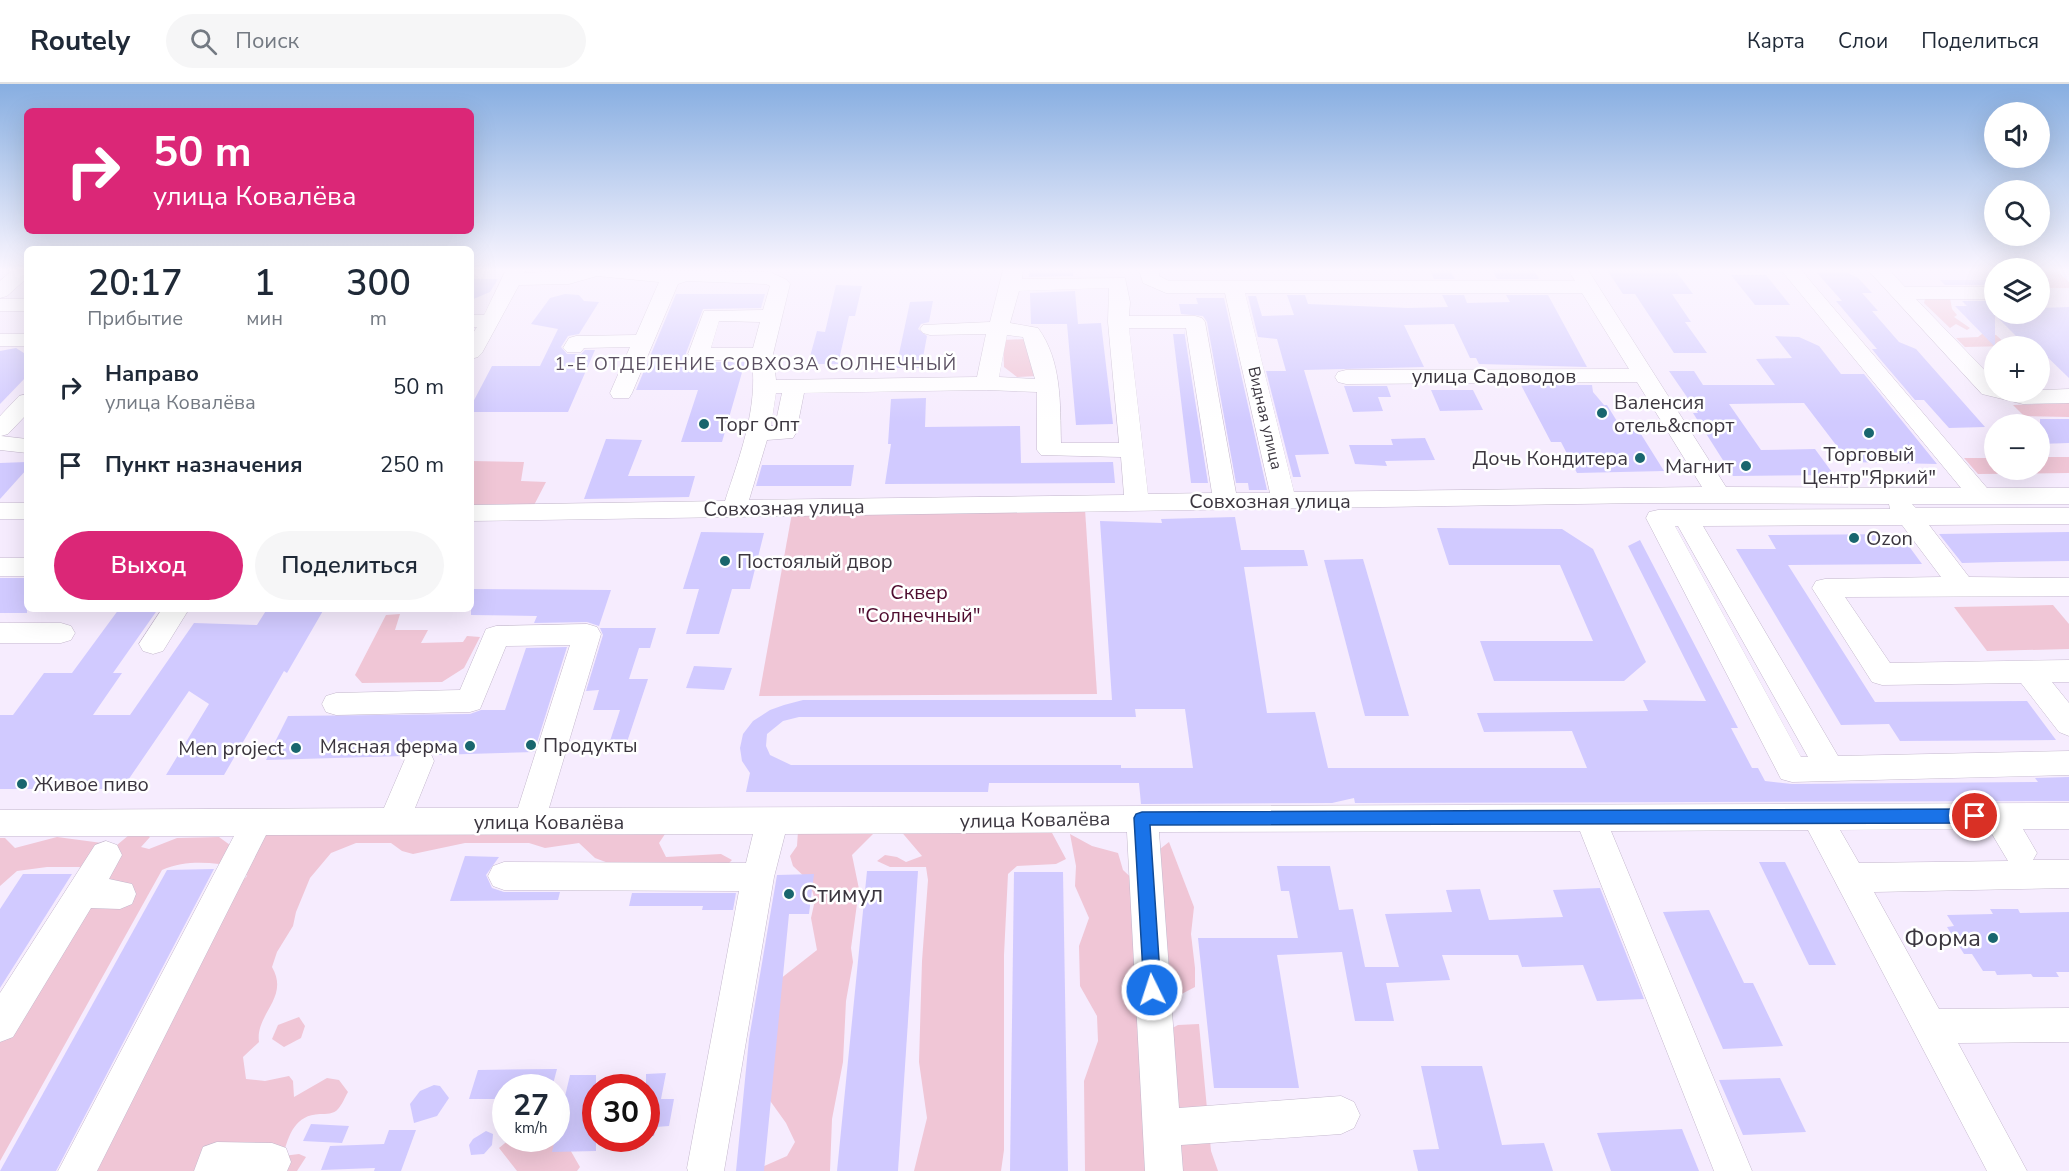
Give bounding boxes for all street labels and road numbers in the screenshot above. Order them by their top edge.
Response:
street label: улица Садоводов [1412,363,1576,390]
street label: Видная улица [1242,364,1288,472]
street label: Совхозная улица [1189,488,1351,515]
street label: Совхозная улица [703,493,865,523]
street label: улица Ковалёва [959,805,1111,835]
street label: улица Ковалёва [474,809,624,836]

